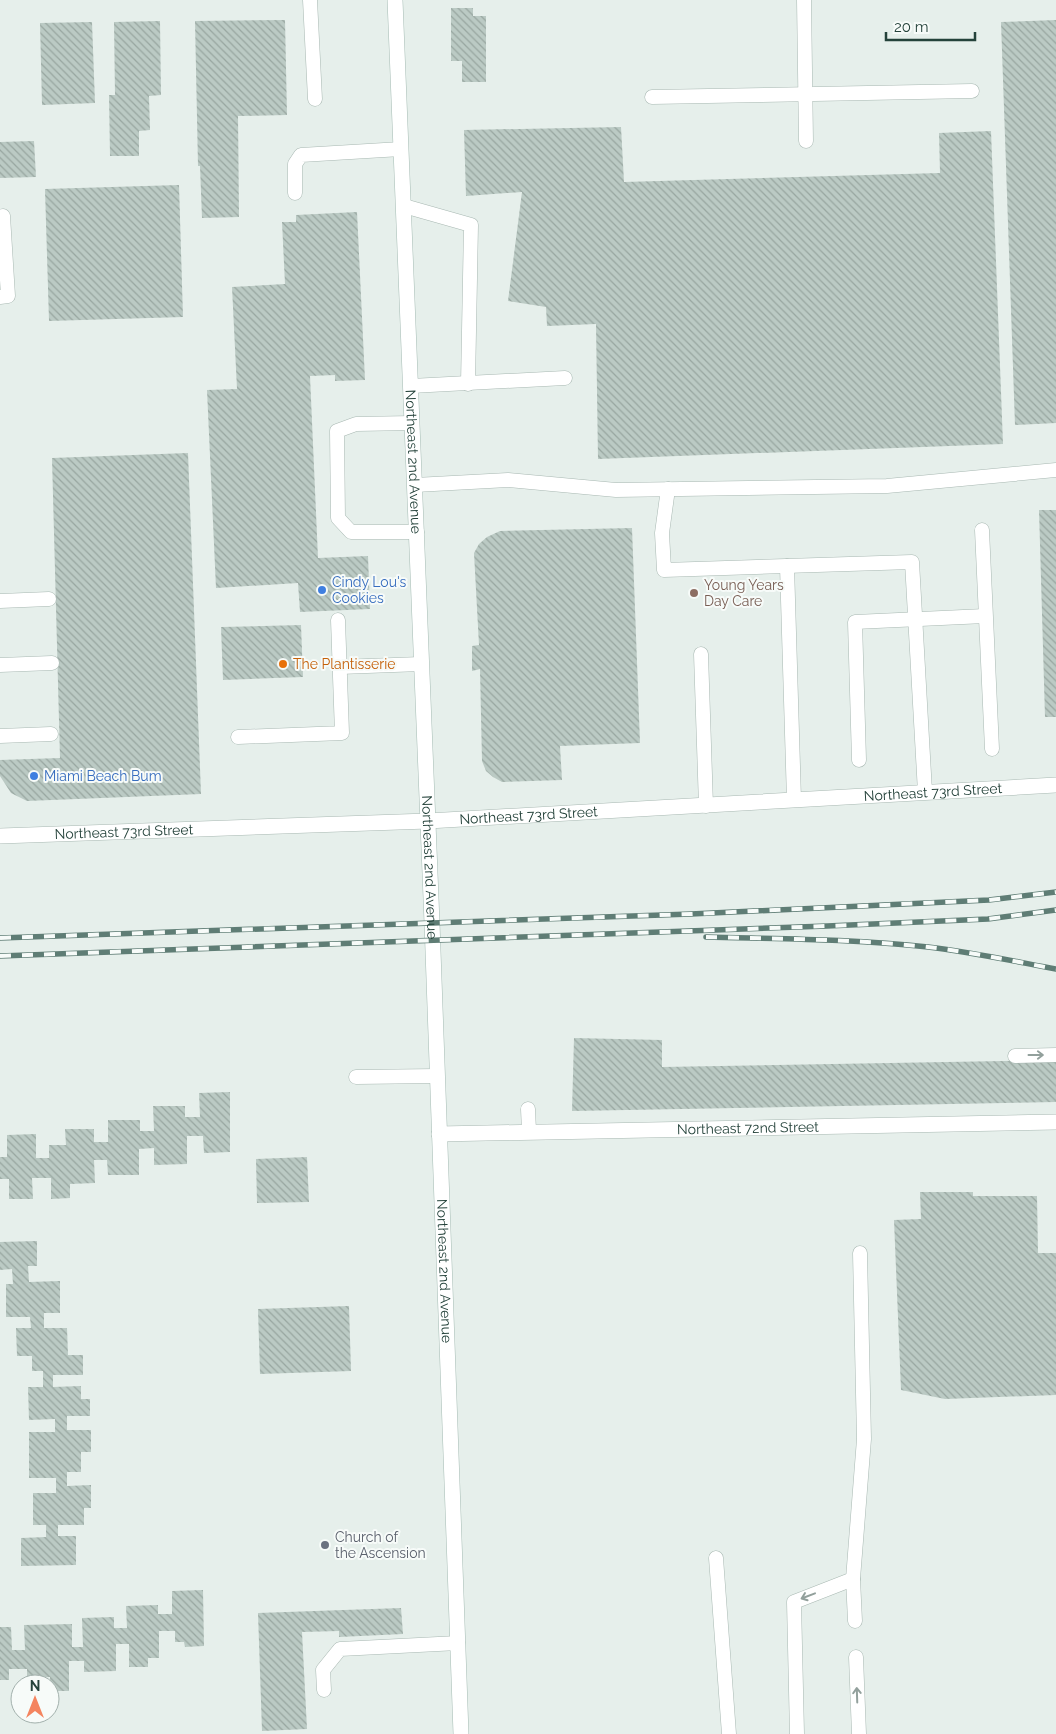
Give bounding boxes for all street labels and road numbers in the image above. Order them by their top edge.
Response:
street label: Northeast 2nd Avenue [403,389,424,534]
street label: Northeast 73rd Street [863,780,1003,804]
street label: Northeast 2nd Avenue [419,795,441,940]
street label: Northeast 73rd Street [459,803,599,827]
street label: Northeast 73rd Street [54,821,194,842]
street label: Northeast 72nd Street [677,1119,819,1137]
street label: Northeast 2nd Avenue [434,1199,455,1343]

